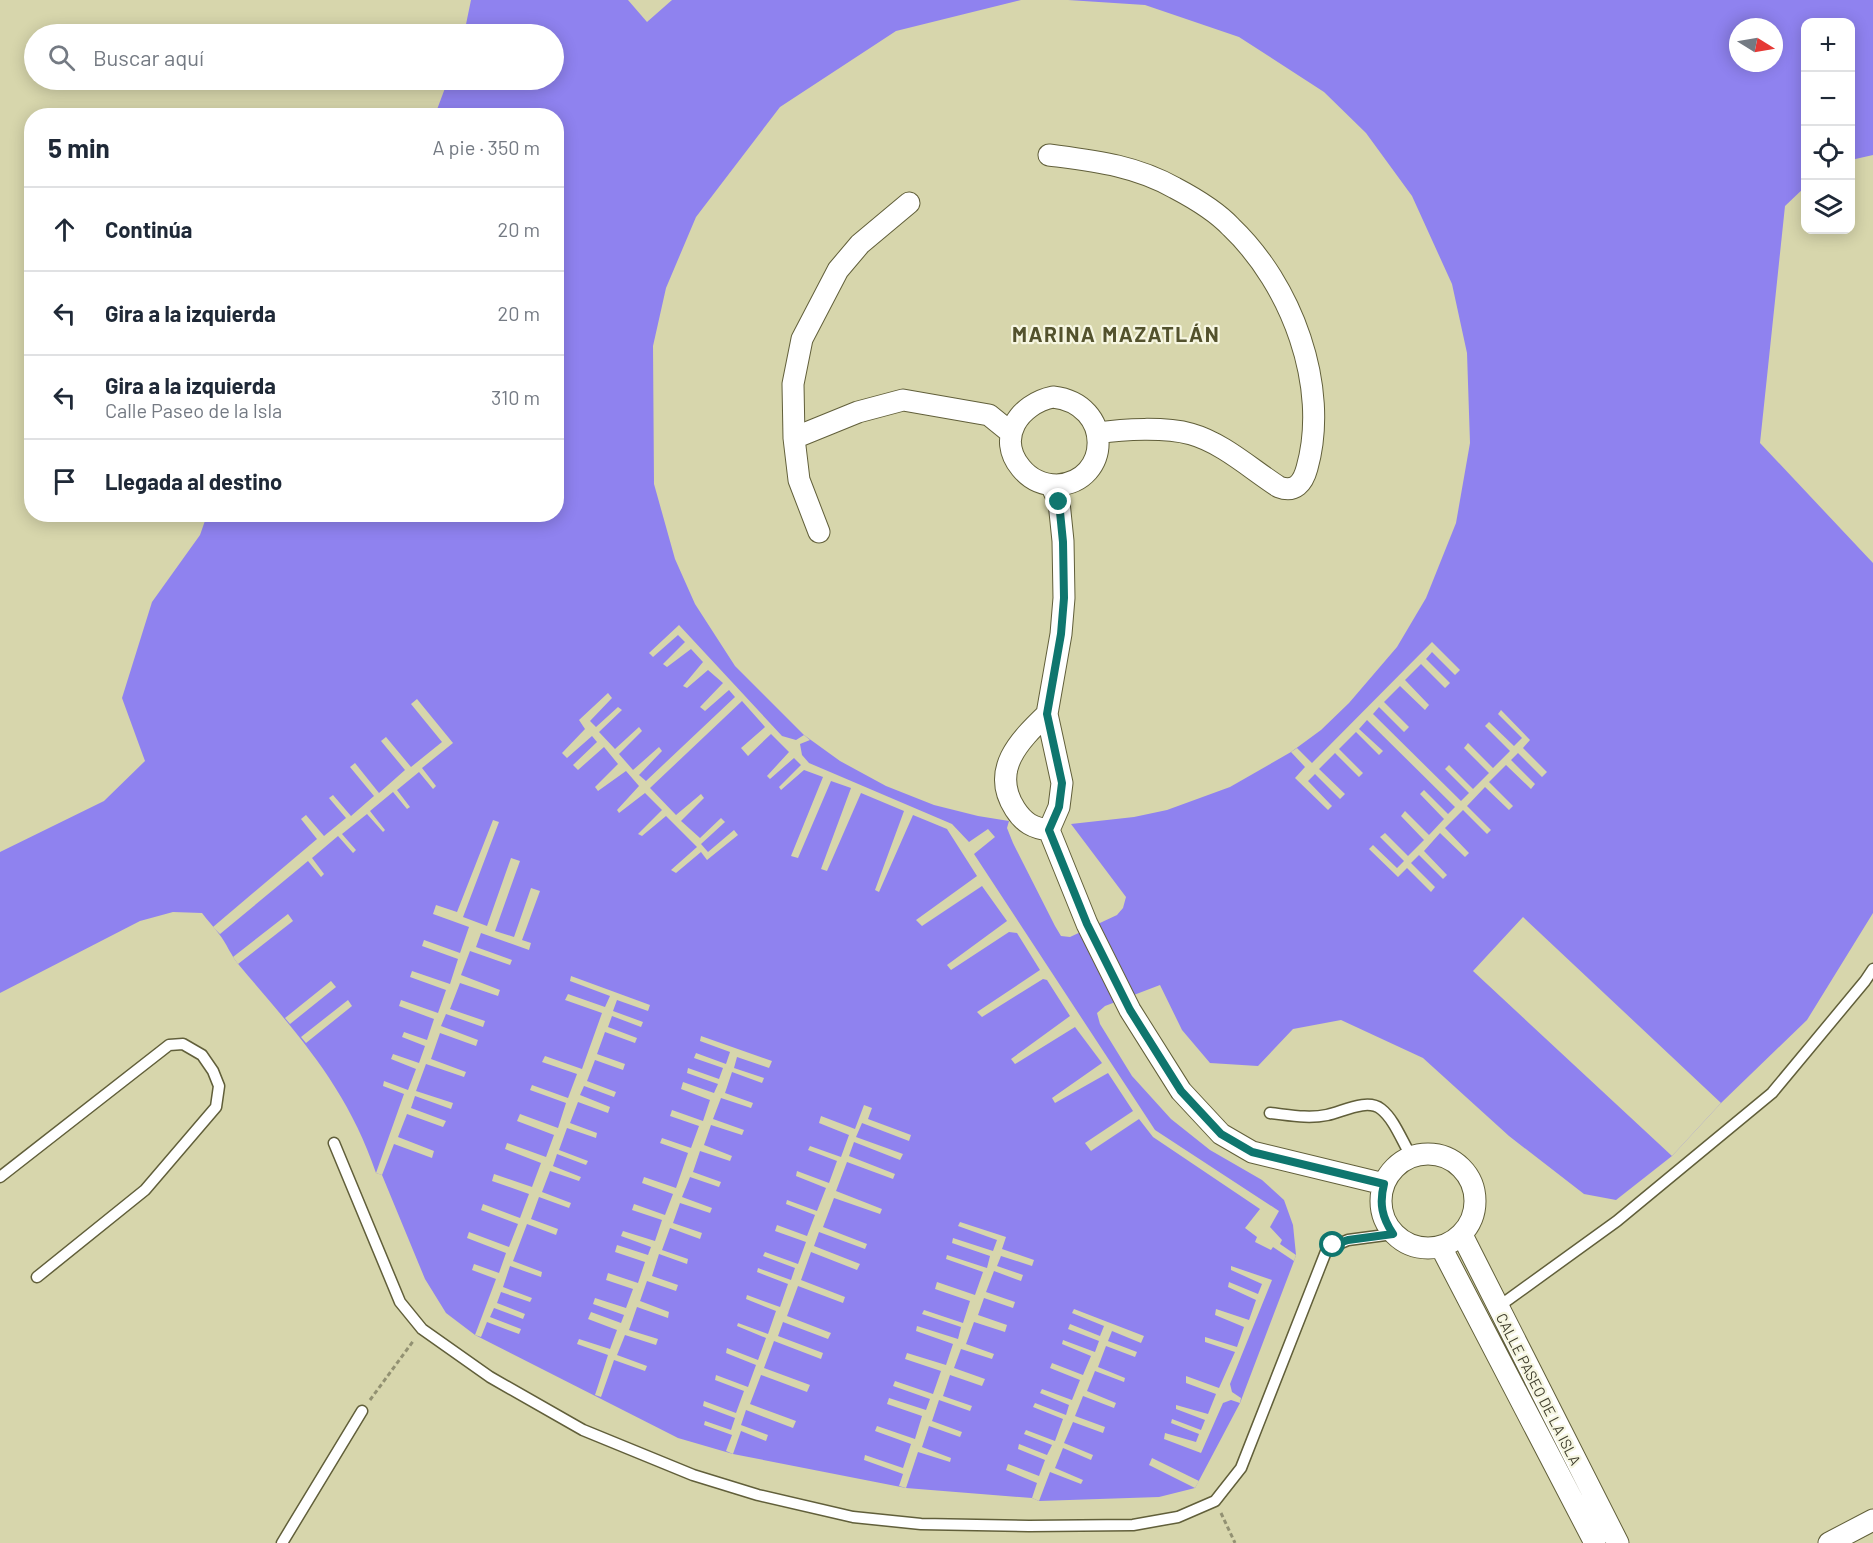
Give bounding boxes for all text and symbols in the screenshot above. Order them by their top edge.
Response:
north arrow [1729,18,1783,72]
map controls [1801,18,1855,234]
button: + [1801,18,1855,72]
search box [24,24,564,90]
icon: search [45,41,78,74]
text: Buscar aquí [93,44,204,70]
button: − [1801,72,1855,126]
button: locate [1801,126,1855,180]
text: 5 min [48,132,110,163]
text: A pie · 350 m [432,135,540,159]
button: layers [1801,180,1855,234]
icon: ahead [48,213,81,246]
text: Continúa [105,216,192,242]
text: 20 m [497,217,540,241]
icon: left [48,297,81,330]
text: Gira a la izquierda [105,300,276,326]
text: 20 m [497,301,540,325]
district label: MARINA MAZATLÁN [1012,321,1220,346]
text: Gira a la izquierda [105,372,276,398]
icon: left [48,381,81,414]
text: 310 m [491,385,540,409]
text: Calle Paseo de la Isla [105,398,282,422]
icon: arrive [48,465,81,498]
text: Llegada al destino [105,468,282,494]
route end [1045,488,1071,514]
route start [1319,1231,1345,1257]
street label: CALLE PASEO DE LA ISLA [1493,1310,1585,1468]

